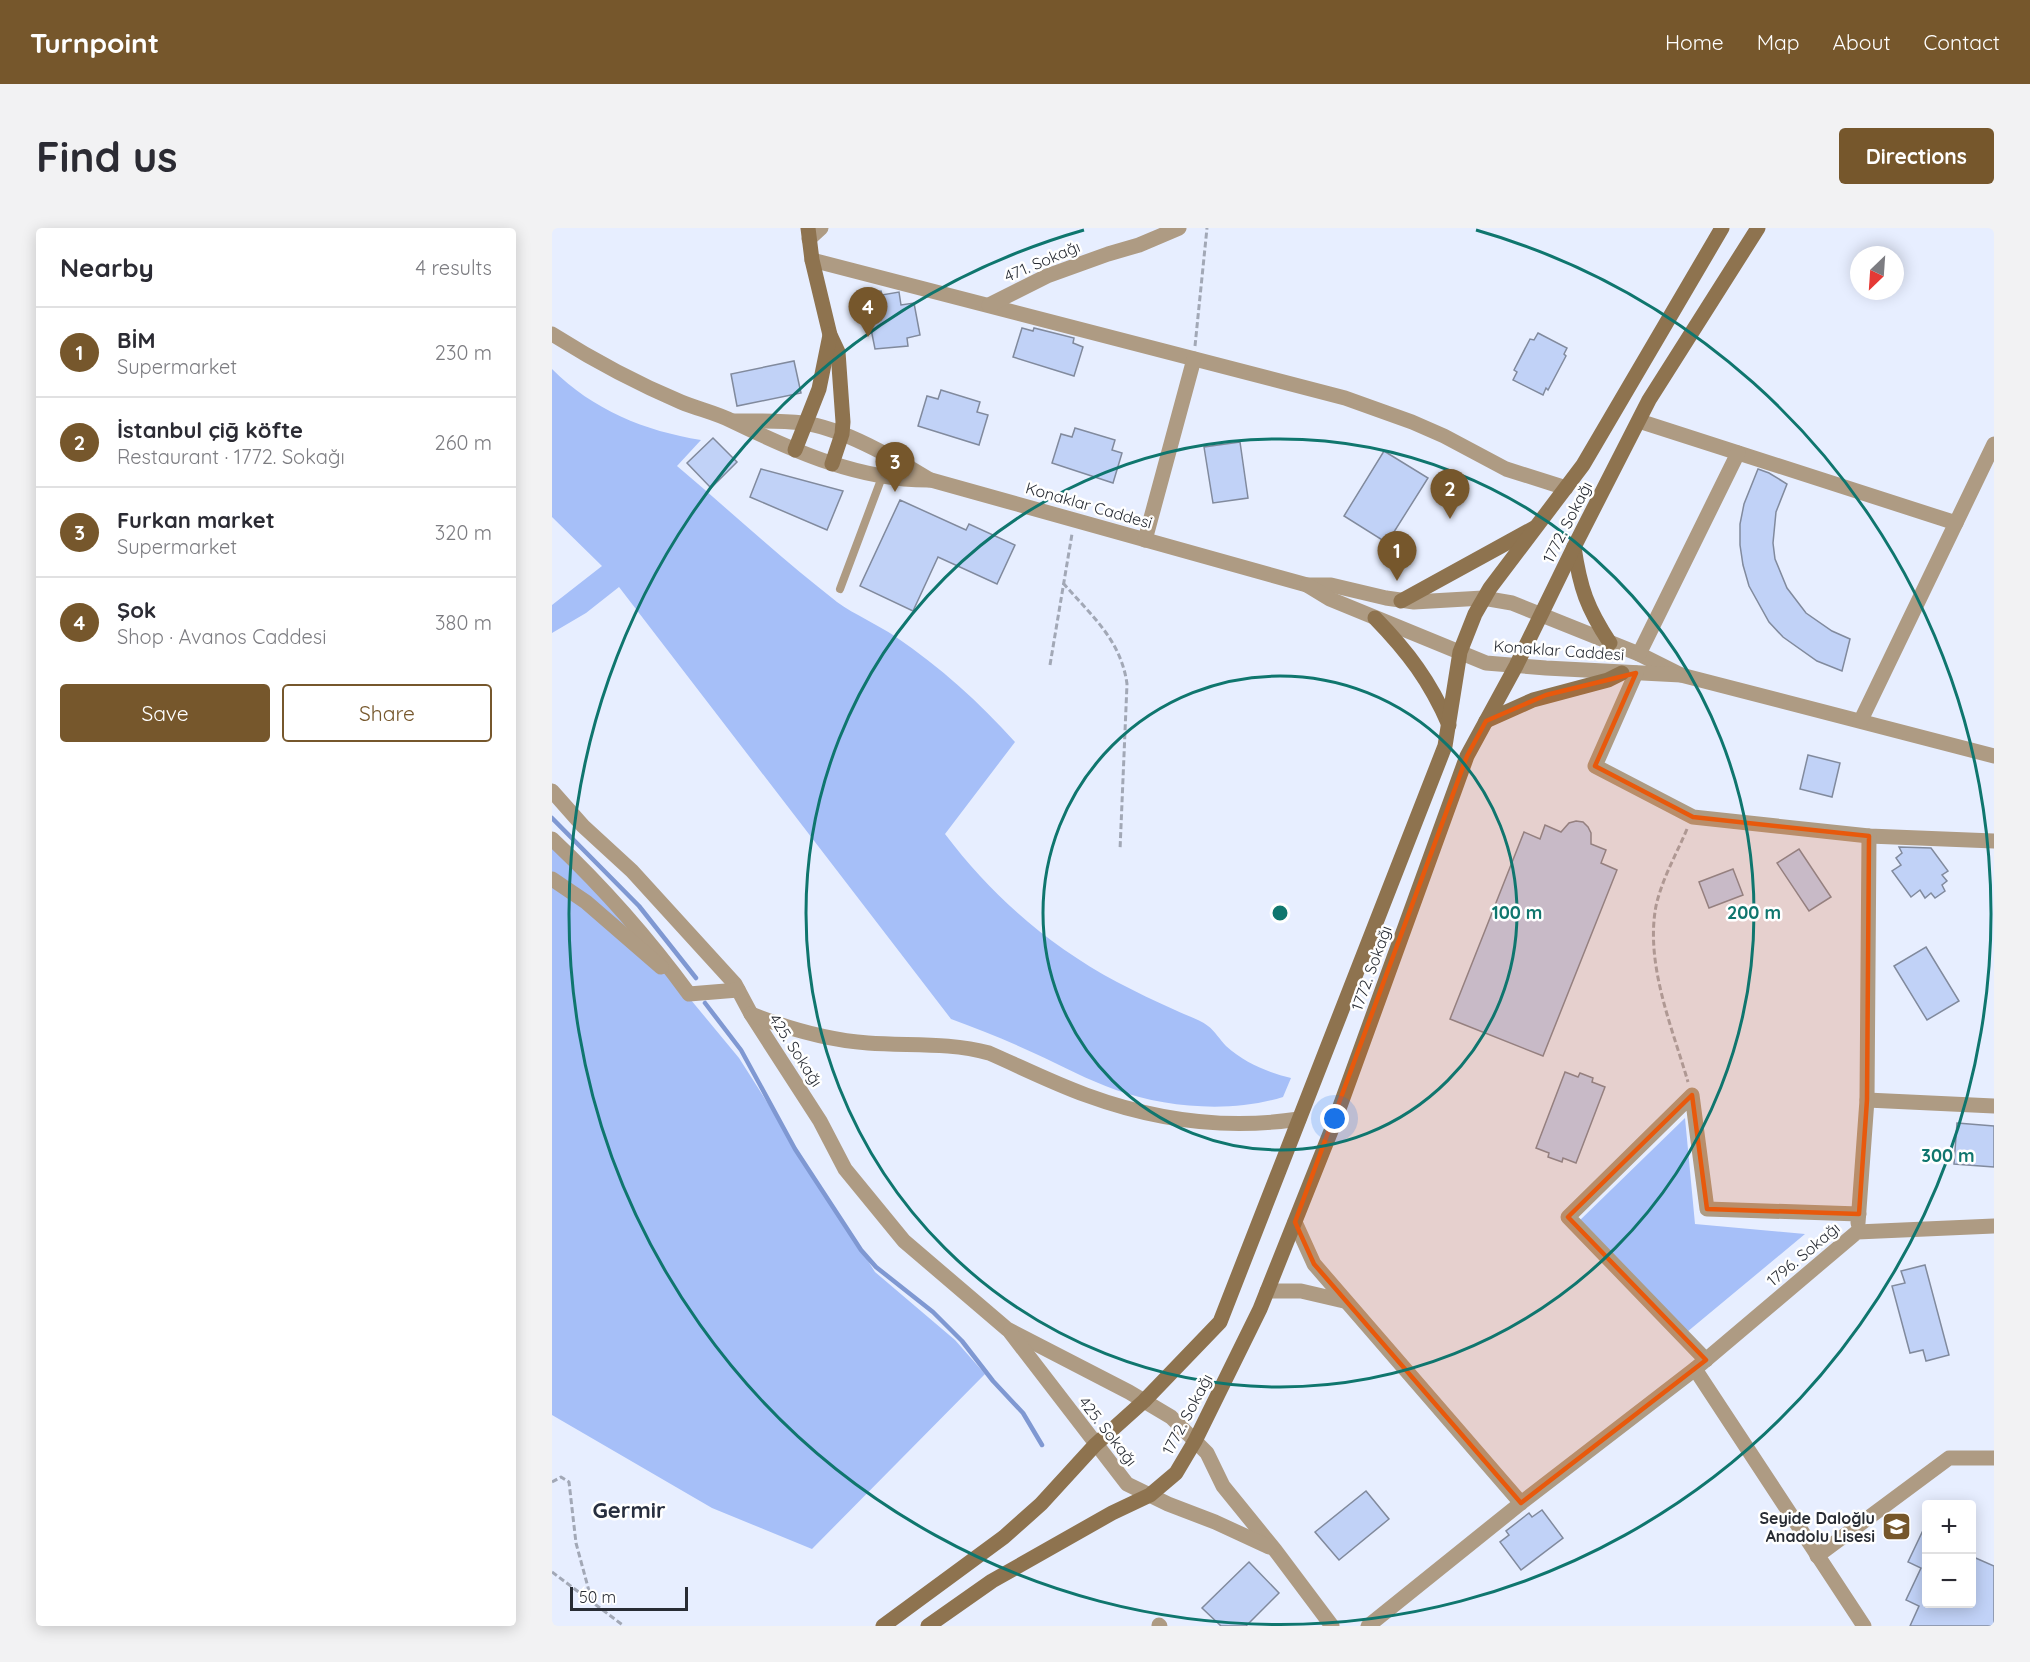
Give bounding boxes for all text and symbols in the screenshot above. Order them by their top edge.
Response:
text: Turnpoint [30,25,159,60]
text: Home [1665,29,1724,55]
text: Map [1757,29,1800,55]
text: About [1833,29,1891,55]
text: Contact [1924,29,2000,55]
button: Directions [1839,128,1994,184]
text: Find us [36,130,178,183]
street label: 471. Sokağı [1001,236,1083,286]
north arrow [1850,246,1904,300]
text: Nearby [60,251,154,284]
text: 4 results [416,255,492,280]
pin: 4 [848,288,888,337]
text: BİM [117,326,155,354]
text: 1 [76,340,83,365]
text: 230 m [435,340,492,365]
text: Supermarket [117,354,237,379]
text: İstanbul çiğ köfte [117,416,303,444]
text: 2 [74,430,85,455]
text: 260 m [435,430,492,455]
pin: 3 [876,442,914,492]
text: Restaurant · 1772. Sokağı [117,444,345,469]
pin: 2 [1430,470,1470,519]
street label: Konaklar Caddesi [1023,477,1155,533]
street label: 1772. Sokağı [1538,478,1596,566]
text: Furkan market [117,506,275,534]
text: 3 [74,520,85,545]
text: 320 m [435,520,492,545]
pin: 1 [1378,532,1416,581]
text: Supermarket [117,534,237,559]
text: Şok [117,596,156,624]
text: 4 [74,610,85,635]
text: 380 m [435,610,492,635]
text: Shop · Avanos Caddesi [117,624,327,649]
street label: Konaklar Caddesi [1493,635,1625,665]
button: Save [60,684,270,742]
button: Share [282,684,492,742]
text: 100 m [1492,901,1542,924]
text: 200 m [1727,901,1781,924]
centre of rings [1270,903,1290,923]
street label: 1772. Sokağı [1346,923,1396,1013]
street label: 425. Sokağı [765,1010,827,1090]
your location [1320,1104,1349,1133]
text: 300 m [1921,1144,1975,1167]
street label: 1796. Sokağı [1762,1218,1844,1290]
street label: 1772. Sokağı [1157,1370,1217,1458]
street label: 425. Sokağı [1075,1392,1141,1470]
district label: Germir [593,1496,666,1524]
map controls [1922,1500,1976,1608]
button: + [1922,1500,1976,1554]
place label: Seyide Daloğlu Anadolu Lisesi [1759,1508,1875,1546]
school or university icon: Seyide Daloğlu Anadolu Lisesi [1880,1511,1912,1543]
button: − [1922,1554,1976,1608]
scale bar [570,1584,688,1612]
text: 50 m [579,1587,616,1607]

